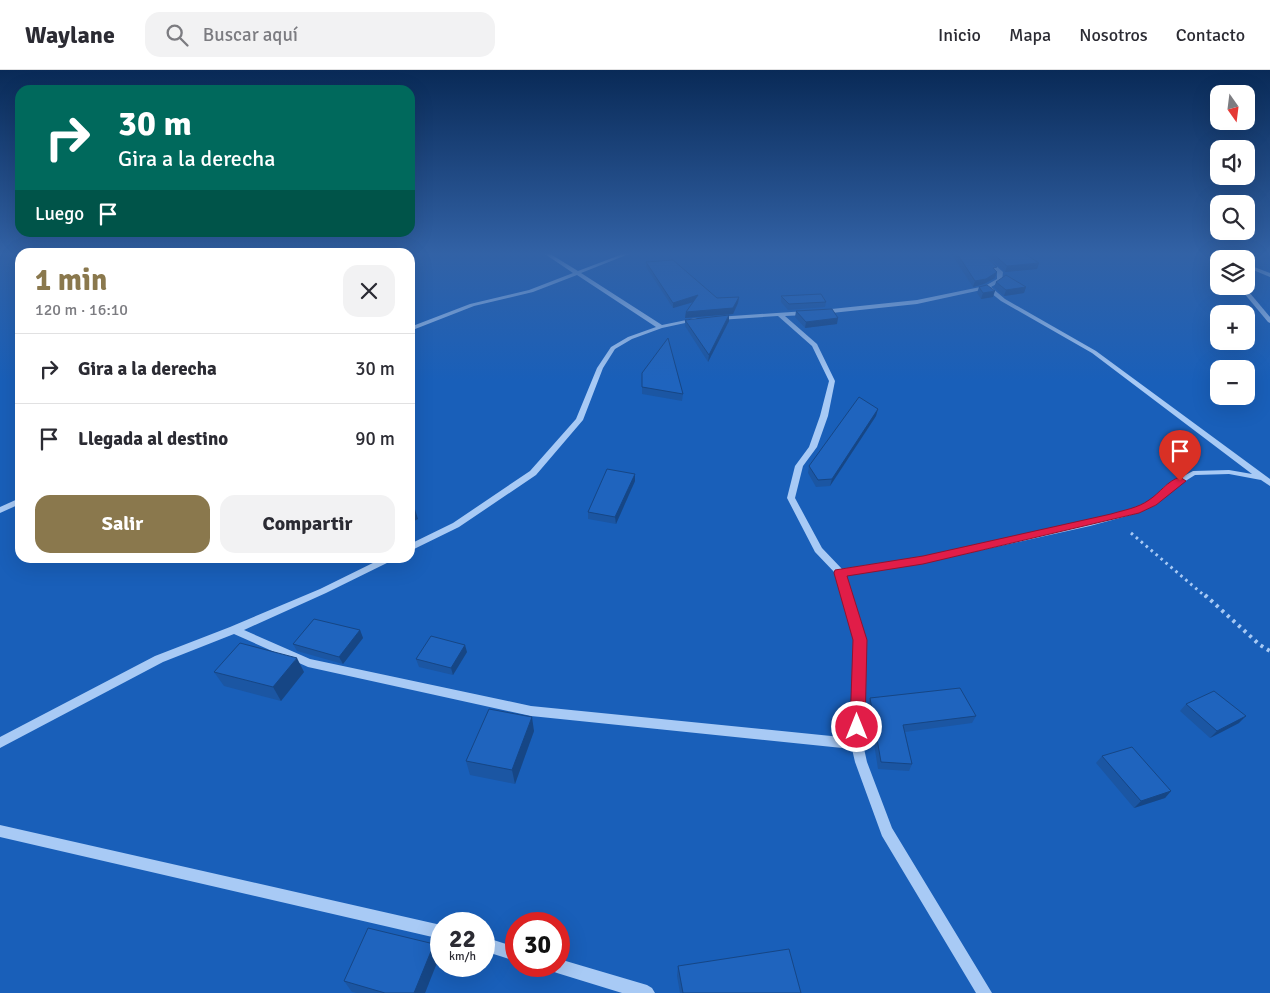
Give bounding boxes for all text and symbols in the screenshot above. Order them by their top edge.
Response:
search box [145,12,495,57]
text: Waylane [25,20,115,50]
icon: search [163,21,191,49]
text: Buscar aquí [203,23,298,47]
text: Inicio [938,24,981,46]
text: Mapa [1009,24,1051,46]
text: Nosotros [1079,24,1148,46]
text: Contacto [1176,24,1245,46]
north arrow [1210,85,1255,130]
map controls [1210,85,1255,405]
text: 30 m [118,102,192,145]
icon: right [35,105,100,170]
button: sound [1210,140,1255,185]
text: Gira a la derecha [118,145,275,172]
button: search [1210,195,1255,240]
icon: arrive [94,200,122,228]
text: Luego [35,202,84,226]
button: layers [1210,250,1255,295]
text: 1 min [35,262,107,299]
button: close [343,265,395,317]
text: 120 m · 16:10 [35,300,128,320]
button: + [1210,305,1255,350]
icon: right [35,355,63,383]
text: Gira a la derecha [78,357,217,381]
text: 30 m [355,357,395,381]
button: − [1210,360,1255,405]
icon: arrive [35,425,63,453]
text: Llegada al destino [78,427,228,451]
text: 90 m [355,427,395,451]
pin [1159,430,1201,481]
icon: arrive [1166,437,1194,465]
button: Salir [35,495,210,553]
button: Compartir [220,495,395,553]
position arrow [830,700,882,752]
speed limit sign: 30 [505,912,570,977]
text: 22 [449,923,476,954]
text: km/h [449,949,476,964]

